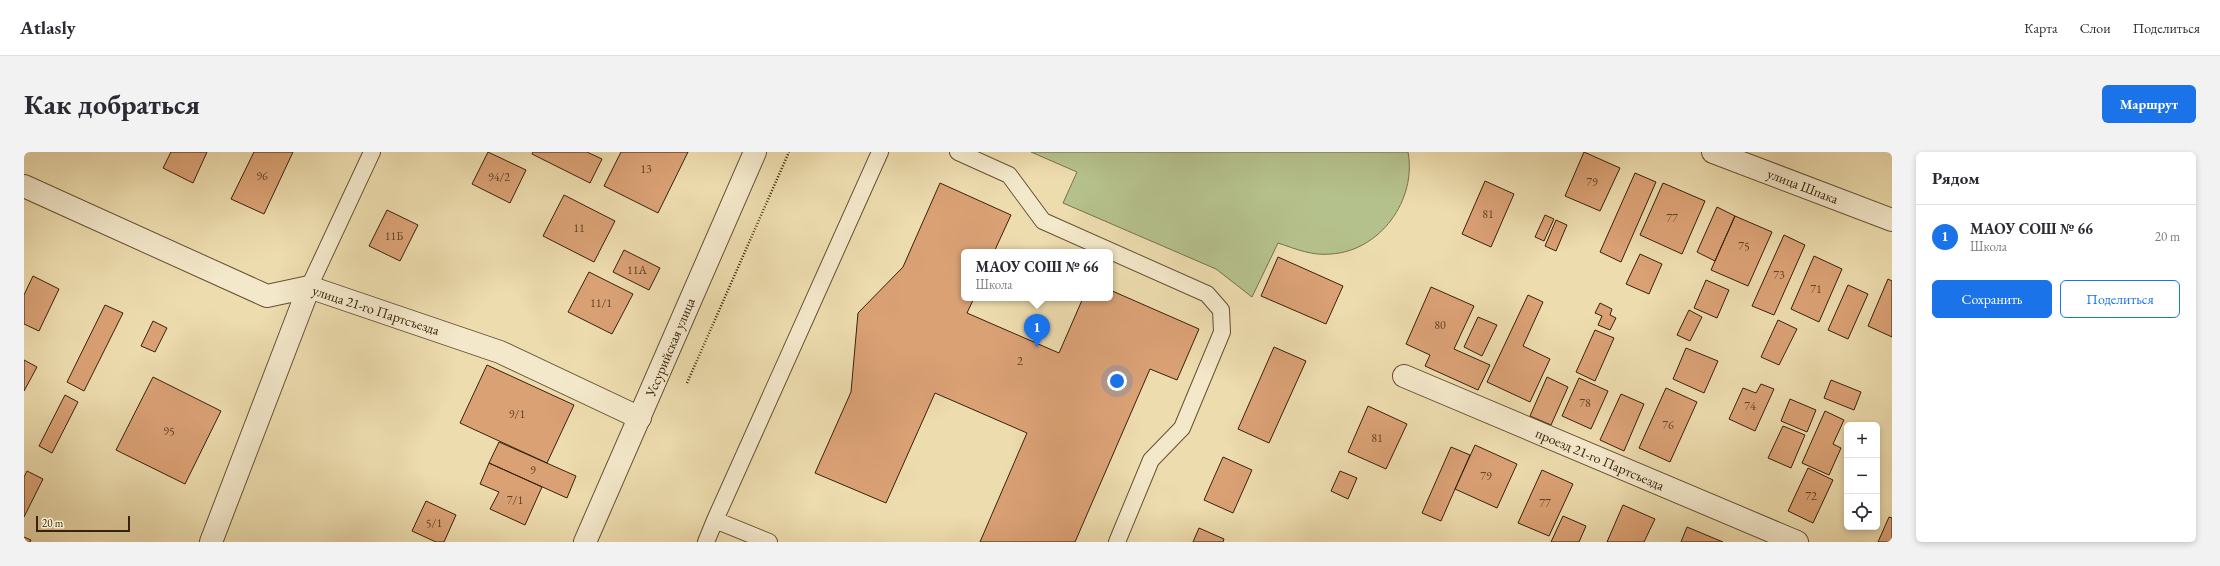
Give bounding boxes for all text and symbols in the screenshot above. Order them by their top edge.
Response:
text: Atlasly [20,15,76,40]
text: Карта [2024,19,2058,37]
text: Слои [2080,19,2111,37]
text: Поделиться [2133,19,2200,37]
button: Маршрут [2102,85,2196,123]
text: Как добраться [24,86,200,122]
house number: 13 [640,161,652,177]
street label: улица Шпака [1765,164,1841,208]
text: Рядом [1932,167,1980,189]
house number: 96 [256,168,268,184]
house number: 94/2 [488,169,510,185]
house number: 79 [1586,174,1598,190]
house number: 81 [1482,206,1494,222]
house number: 77 [1666,210,1678,226]
text: МАОУ СОШ № 66 [1970,219,2093,238]
house number: 11 [573,220,585,236]
house number: 11Б [385,228,403,244]
text: 1 [1942,228,1948,245]
text: 20 m [2155,228,2180,245]
house number: 75 [1738,238,1750,254]
text: Школа [1970,238,2007,255]
popup [961,249,1113,301]
text: МАОУ СОШ № 66 [975,257,1099,276]
house number: 11А [627,262,648,278]
house number: 73 [1773,267,1785,283]
text: Школа [975,276,1012,293]
button: Сохранить [1932,280,2052,318]
button: Поделиться [2060,280,2180,318]
street label: улица 21-го Партсъезда [310,281,442,339]
house number: 71 [1810,281,1822,297]
street label: Уссурийская улица [641,294,699,400]
house number: 11/1 [590,295,612,311]
pin: 1 [1024,314,1050,347]
house number: 80 [1434,317,1446,333]
house number: 2 [1017,353,1023,369]
your location [1107,371,1127,391]
house number: 78 [1579,395,1591,411]
house number: 74 [1744,398,1756,414]
house number: 9/1 [509,406,525,422]
house number: 76 [1662,417,1674,433]
map controls [1844,422,1880,530]
button: + [1844,422,1880,458]
house number: 95 [163,423,175,439]
street label: проезд 21-го Партсъезда [1533,424,1667,494]
house number: 81 [1371,430,1383,446]
button: − [1844,458,1880,494]
house number: 9 [530,462,536,478]
house number: 79 [1480,468,1492,484]
house number: 72 [1805,488,1817,504]
house number: 7/1 [507,492,523,508]
button: locate [1844,494,1880,530]
house number: 77 [1539,495,1551,511]
scale bar [36,514,130,533]
house number: 5/1 [426,515,442,531]
text: 20 m [42,516,63,530]

